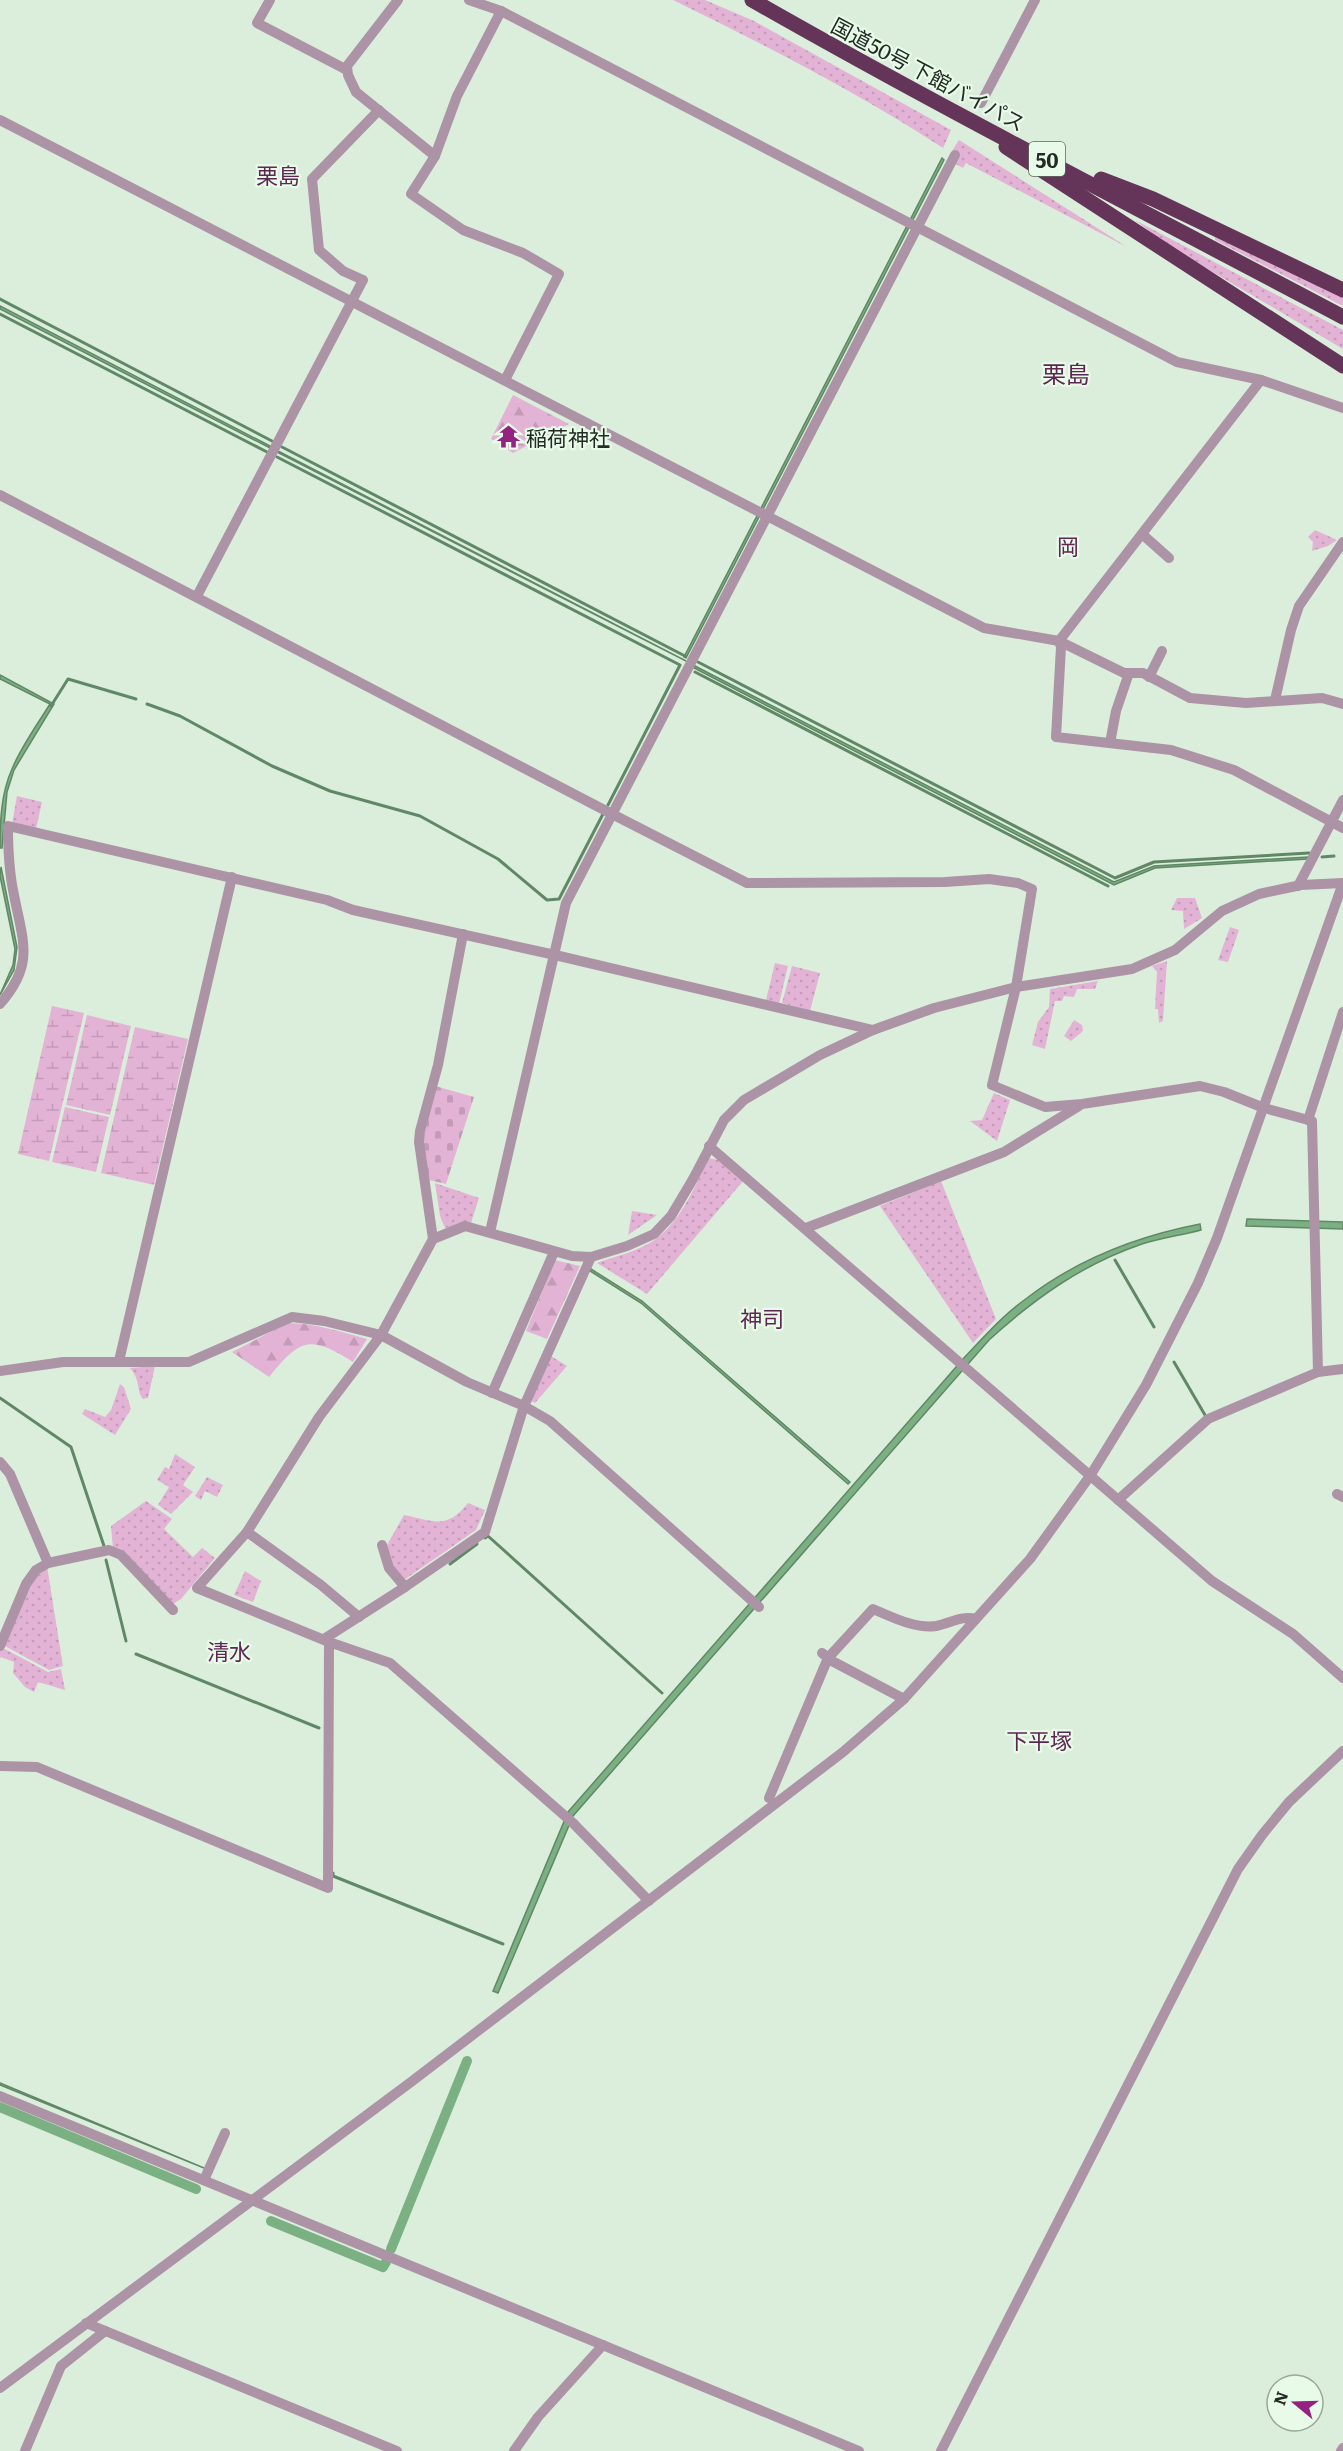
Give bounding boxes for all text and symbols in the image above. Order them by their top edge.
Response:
street label: 国道50号 下館バイパス [827,9,1031,137]
road number: 50 [1029,142,1065,176]
district label: 栗島 [256,158,300,191]
district label: 栗島 [1042,355,1090,390]
place label: 稲荷神社 [526,421,610,452]
temple icon: 稲荷神社 [495,423,521,449]
district label: 岡 [1057,529,1079,562]
district label: 神司 [740,1301,784,1334]
district label: 清水 [207,1634,251,1667]
district label: 下平塚 [1006,1723,1072,1756]
north arrow [1265,2373,1325,2433]
text: N [1266,2388,1293,2408]

